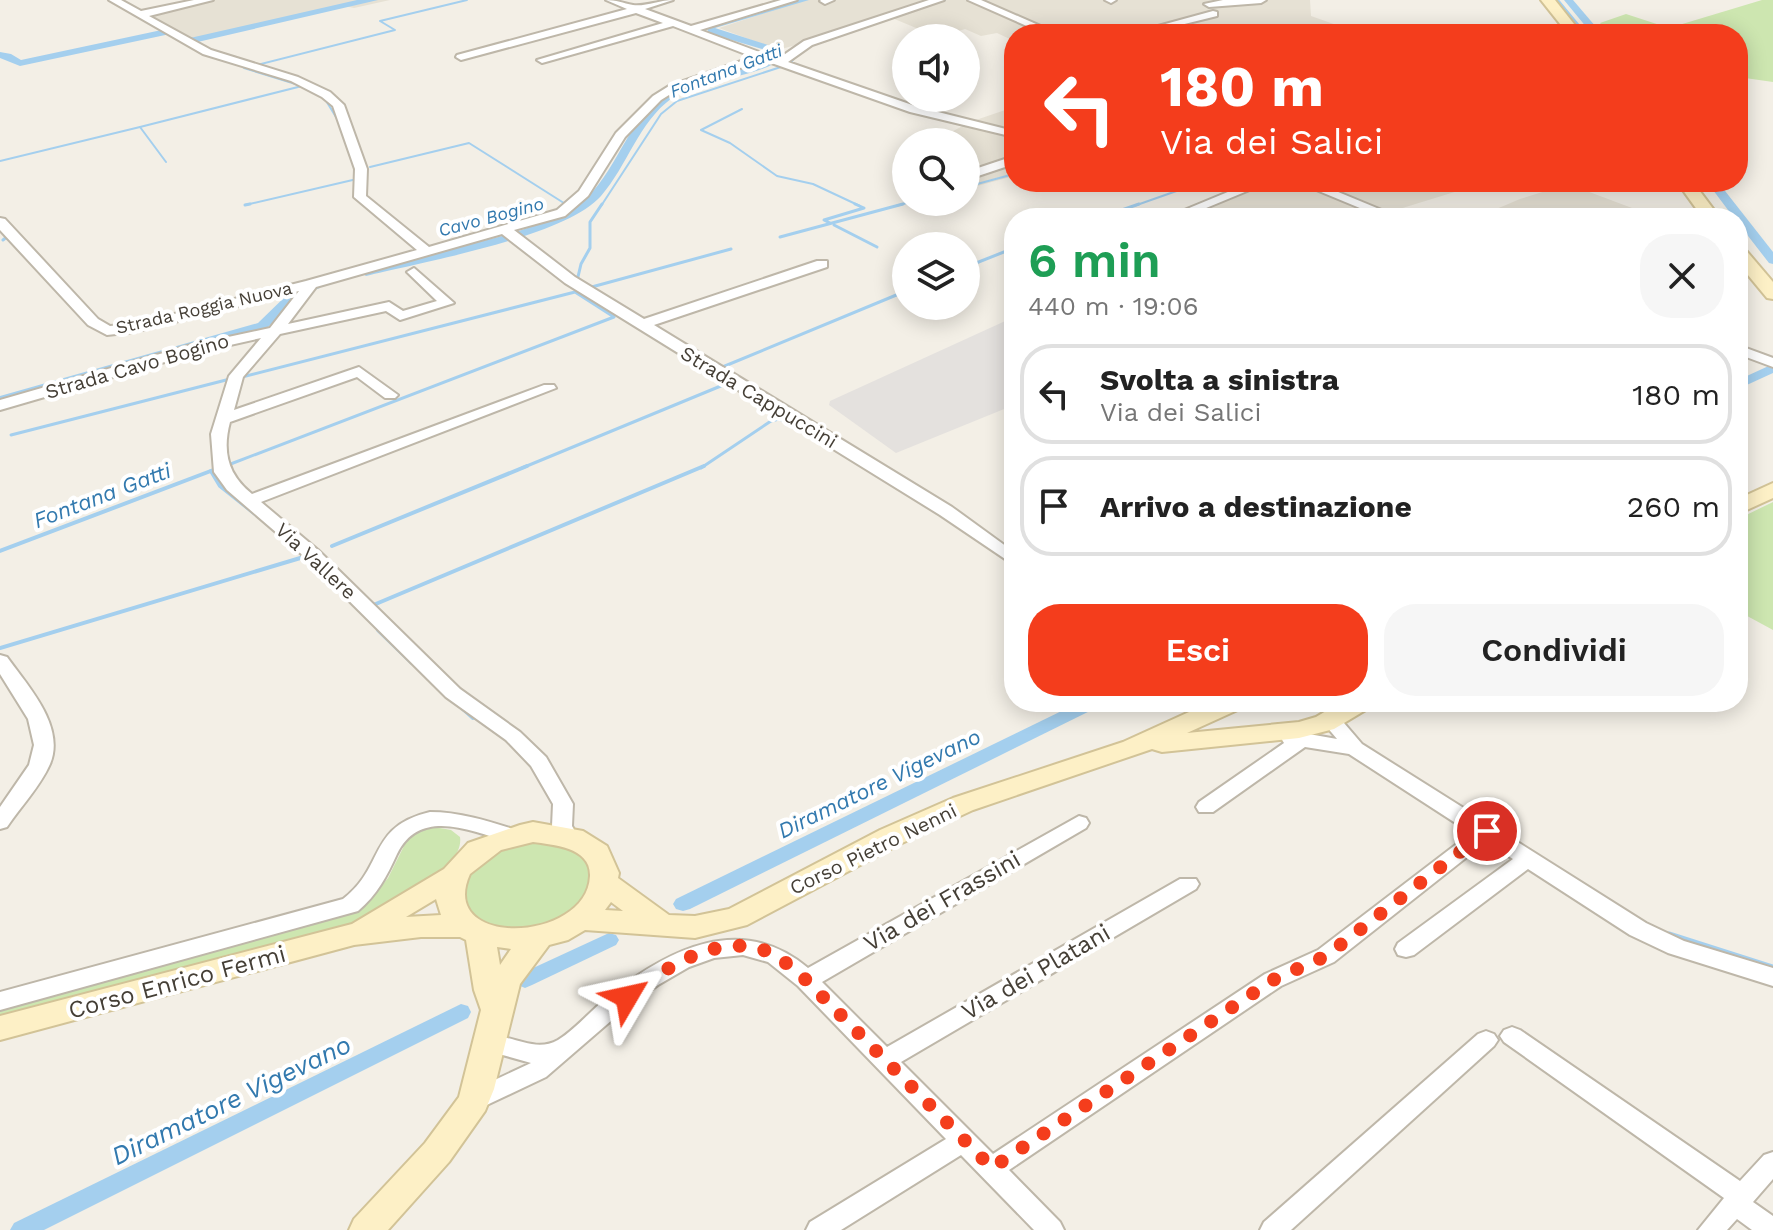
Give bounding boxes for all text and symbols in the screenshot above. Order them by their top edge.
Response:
map controls [892,24,980,320]
button: sound [892,24,980,112]
water label: Fontana Gatti [667,39,786,102]
text: 180 m [1160,54,1324,120]
icon: left [1028,56,1132,160]
text: Via dei Salici [1160,121,1383,163]
button: search [892,128,980,216]
water label: Cavo Bogino [436,192,546,241]
button: layers [892,232,980,320]
text: 6 min [1028,232,1161,289]
button: close [1640,234,1724,318]
street label: Strada Roggia Nuova [114,277,294,338]
text: 440 m · 19:06 [1028,291,1199,321]
street label: Strada Cavo Bogino [42,328,232,404]
street label: Strada Cappuccini [676,341,842,453]
text: Svolta a sinistra [1100,362,1339,397]
icon: left [1032,372,1076,416]
text: 180 m [1632,377,1720,412]
text: Via dei Salici [1100,397,1261,427]
water label: Fontana Gatti [30,457,176,533]
icon: arrive [1032,484,1076,528]
text: Arrivo a destinazione [1100,489,1412,524]
text: 260 m [1627,489,1720,524]
street label: Via Vallere [271,518,361,604]
button: Esci [1028,604,1368,696]
button: Condividi [1384,604,1724,696]
water label: Diramatore Vigevano [774,723,985,843]
pin [1453,797,1521,865]
street label: Corso Pietro Nenni [786,798,960,900]
icon: arrive [1465,809,1509,853]
street label: Via dei Frassini [859,845,1025,957]
street label: Via dei Platani [957,918,1115,1026]
street label: Corso Enrico Fermi [65,939,289,1025]
position arrow [585,955,669,1039]
water label: Diramatore Vigevano [106,1029,356,1171]

